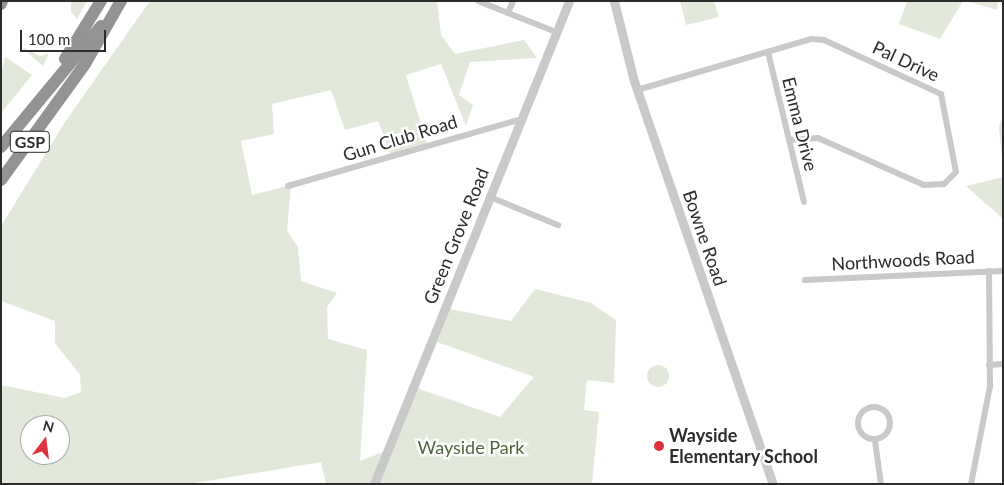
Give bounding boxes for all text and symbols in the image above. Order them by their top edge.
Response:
scale bar [22,20,109,52]
text: 100 m [28,30,70,48]
street label: Pal Drive [869,36,943,86]
street label: Emma Drive [778,75,822,173]
street label: Gun Club Road [340,110,460,166]
road number: GSP [9,128,51,156]
street label: Green Grove Road [419,165,493,307]
street label: Bowne Road [679,187,731,289]
street label: Northwoods Road [831,245,975,275]
north arrow [20,415,70,465]
text: N [41,416,56,436]
place label: Wayside Elementary School [669,425,818,468]
park label: Wayside Park [418,436,524,458]
marker: Wayside Elementary School [653,440,665,452]

